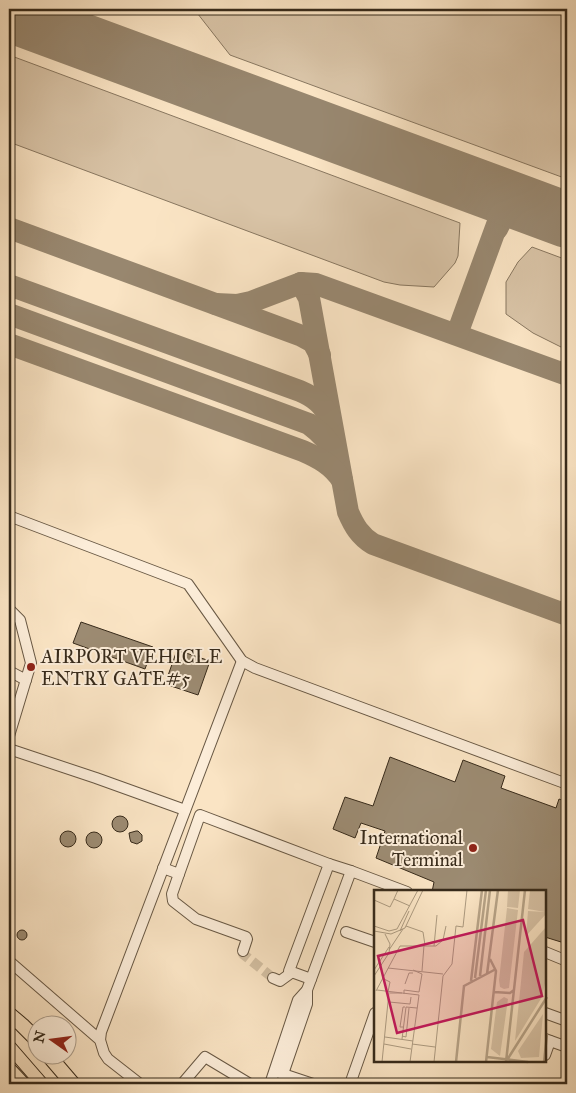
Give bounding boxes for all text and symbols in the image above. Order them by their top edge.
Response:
place label: AIRPORT VEHICLE ENTRY GATE#5 [40,645,223,690]
marker: AIRPORT VEHICLE ENTRY GATE#5 [25,661,37,673]
place label: International Terminal [360,826,464,871]
marker: International Terminal [467,842,479,854]
inset map [374,890,546,1063]
north arrow [28,1016,78,1066]
text: N [30,1029,50,1045]

